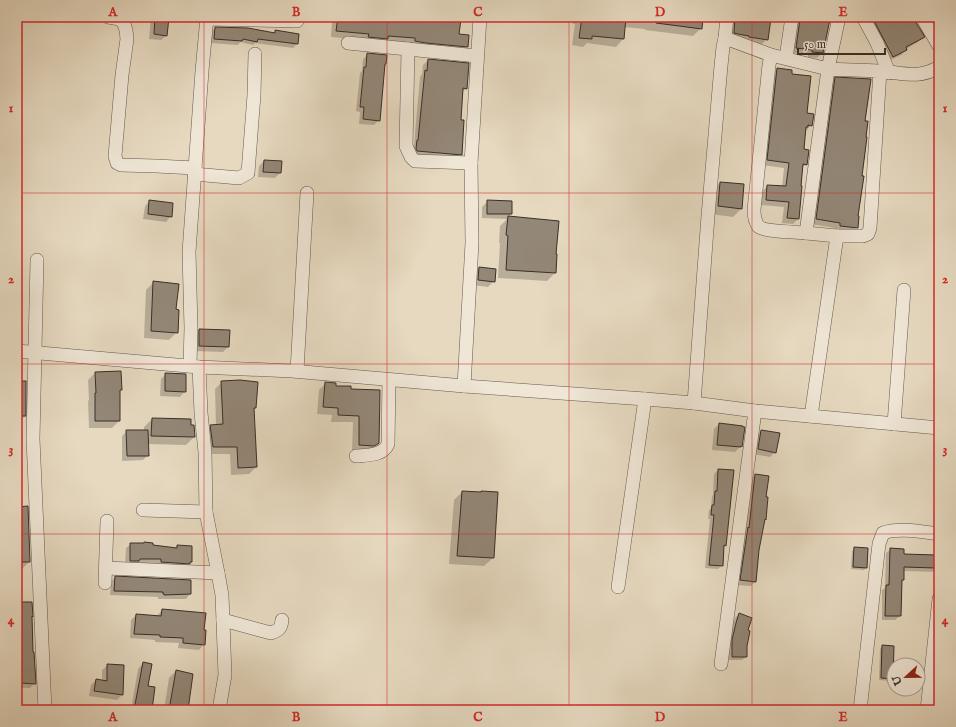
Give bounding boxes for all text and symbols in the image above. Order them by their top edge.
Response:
text: A [108,4,119,21]
text: B [292,4,301,21]
text: C [473,4,483,21]
text: D [655,4,666,21]
text: E [838,4,848,21]
scale bar [798,30,885,56]
text: 50 m [804,37,826,52]
text: 1 [9,100,14,117]
text: 1 [943,100,948,117]
text: 2 [8,271,14,288]
text: 2 [942,271,948,288]
text: 3 [9,441,14,458]
text: 3 [943,441,948,458]
text: 4 [8,612,15,629]
text: 4 [942,612,949,629]
north arrow [886,657,926,697]
text: U [889,673,906,688]
text: A [108,709,119,726]
text: B [292,709,301,726]
text: C [473,709,483,726]
text: D [655,709,666,726]
text: E [838,709,848,726]

